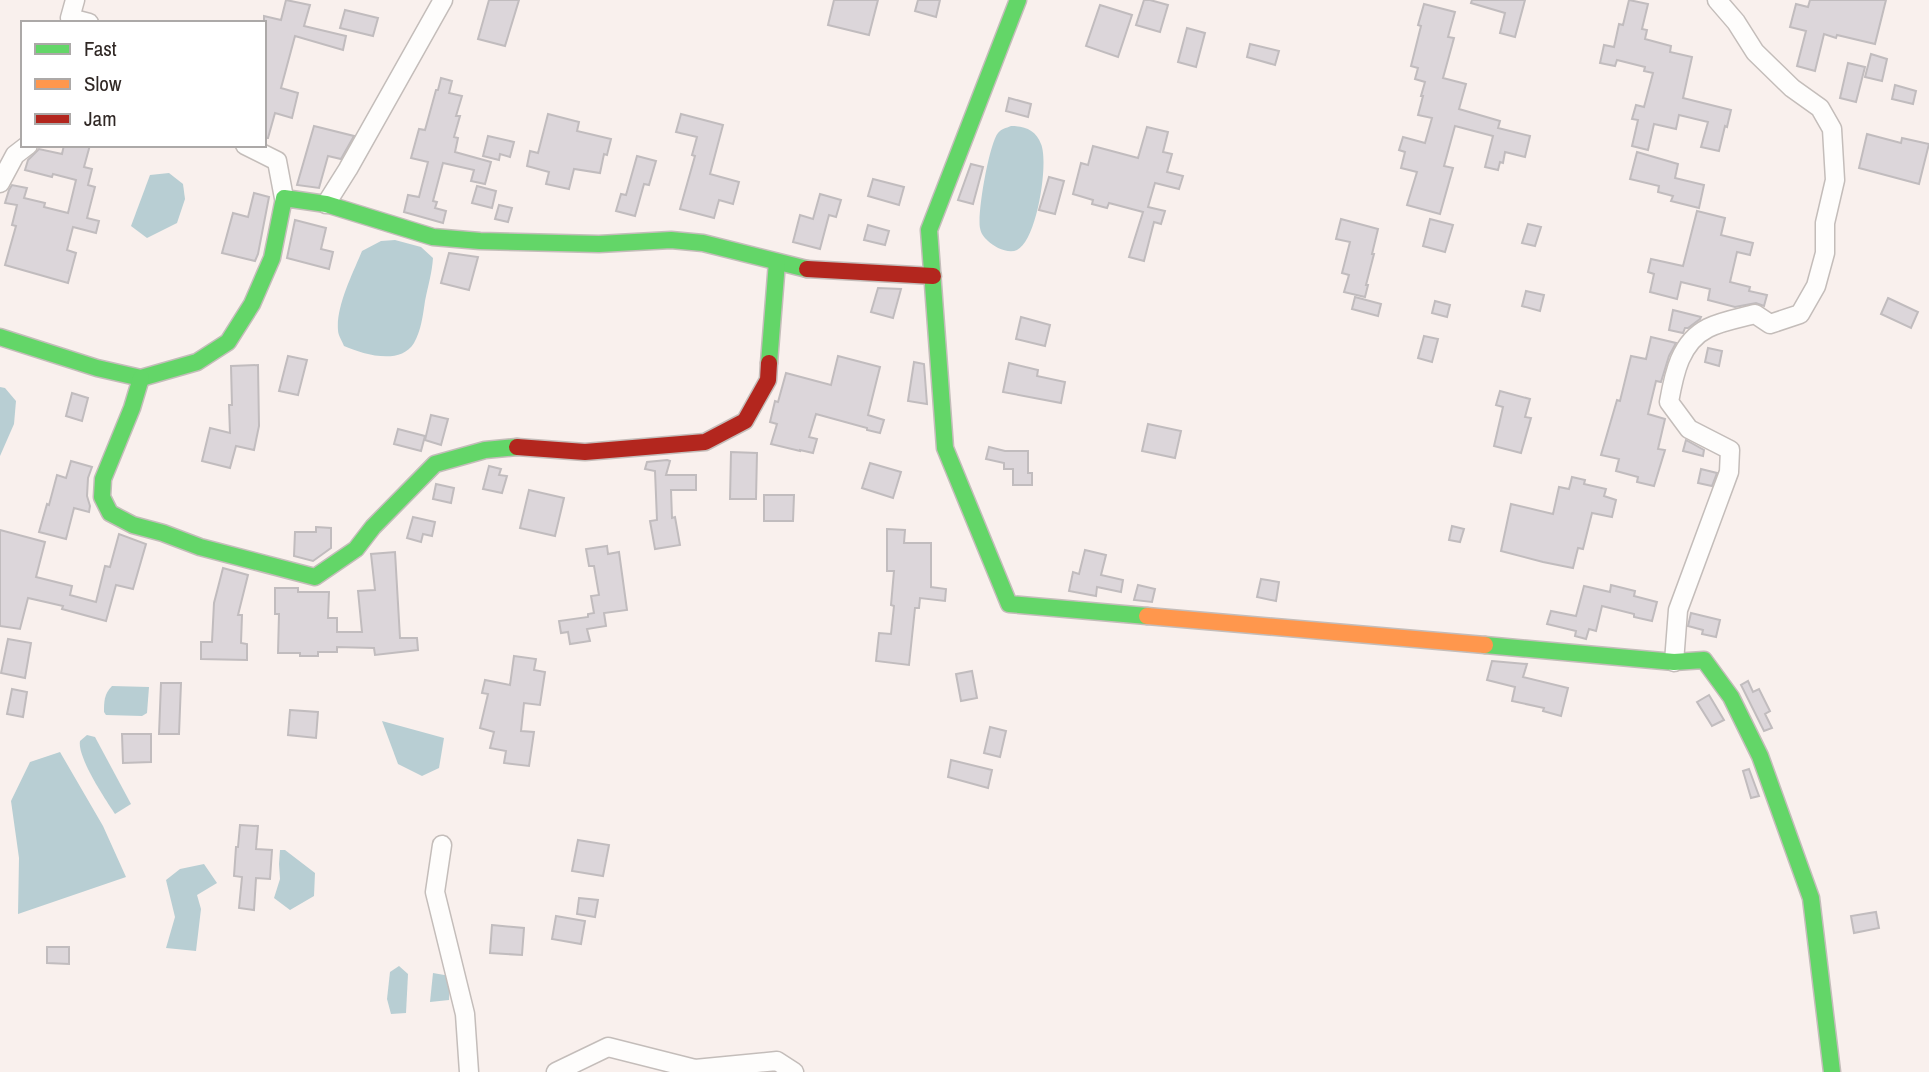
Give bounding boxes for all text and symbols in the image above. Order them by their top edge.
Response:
legend [21,21,266,147]
text: Fast [84,34,117,63]
text: Slow [84,69,122,98]
text: Jam [84,104,117,133]

